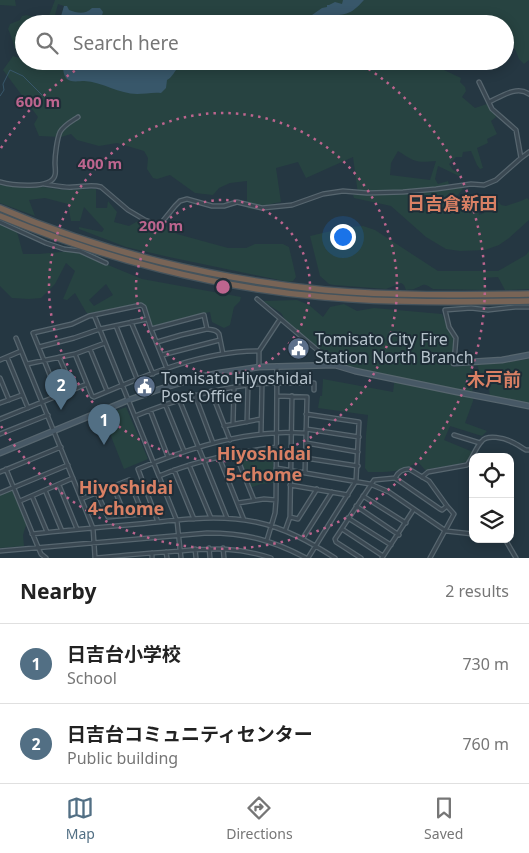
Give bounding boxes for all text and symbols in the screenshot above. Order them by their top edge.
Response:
search box [15,15,514,70]
icon: search [33,29,61,57]
text: Search here [73,30,179,56]
text: 600 m [16,91,60,111]
text: 400 m [78,153,122,173]
district label: 日吉倉新田 [407,191,497,215]
text: 200 m [139,215,183,235]
your location [330,224,356,250]
centre of rings [214,278,232,296]
place label: Tomisato City Fire Station North Branch [315,328,474,368]
public building icon: Tomisato City Fire Station North Branch [287,336,311,360]
place label: Tomisato Hiyoshidai Post Office [161,367,312,407]
district label: 木戸前 [467,367,521,391]
pin: 2 [45,369,77,410]
public building icon: Tomisato Hiyoshidai Post Office [133,375,157,399]
pin: 1 [88,404,120,445]
district label: Hiyoshidai 5-chome [217,441,311,486]
map controls [469,453,514,543]
button: locate [469,453,514,498]
district label: Hiyoshidai 4-chome [79,475,173,520]
button: layers [469,498,514,543]
text: Nearby [20,577,96,605]
text: 2 results [445,580,509,602]
text: 日吉台小学校 [67,641,181,667]
text: 1 [31,653,41,675]
text: 730 m [462,653,509,675]
text: School [67,667,117,689]
text: 日吉台コミュニティセンター [67,721,313,747]
text: 2 [31,733,41,755]
text: 760 m [462,733,509,755]
text: Public building [67,747,178,769]
tab: Map [66,794,95,843]
tab: Directions [226,794,293,843]
tab: Saved [424,794,463,843]

